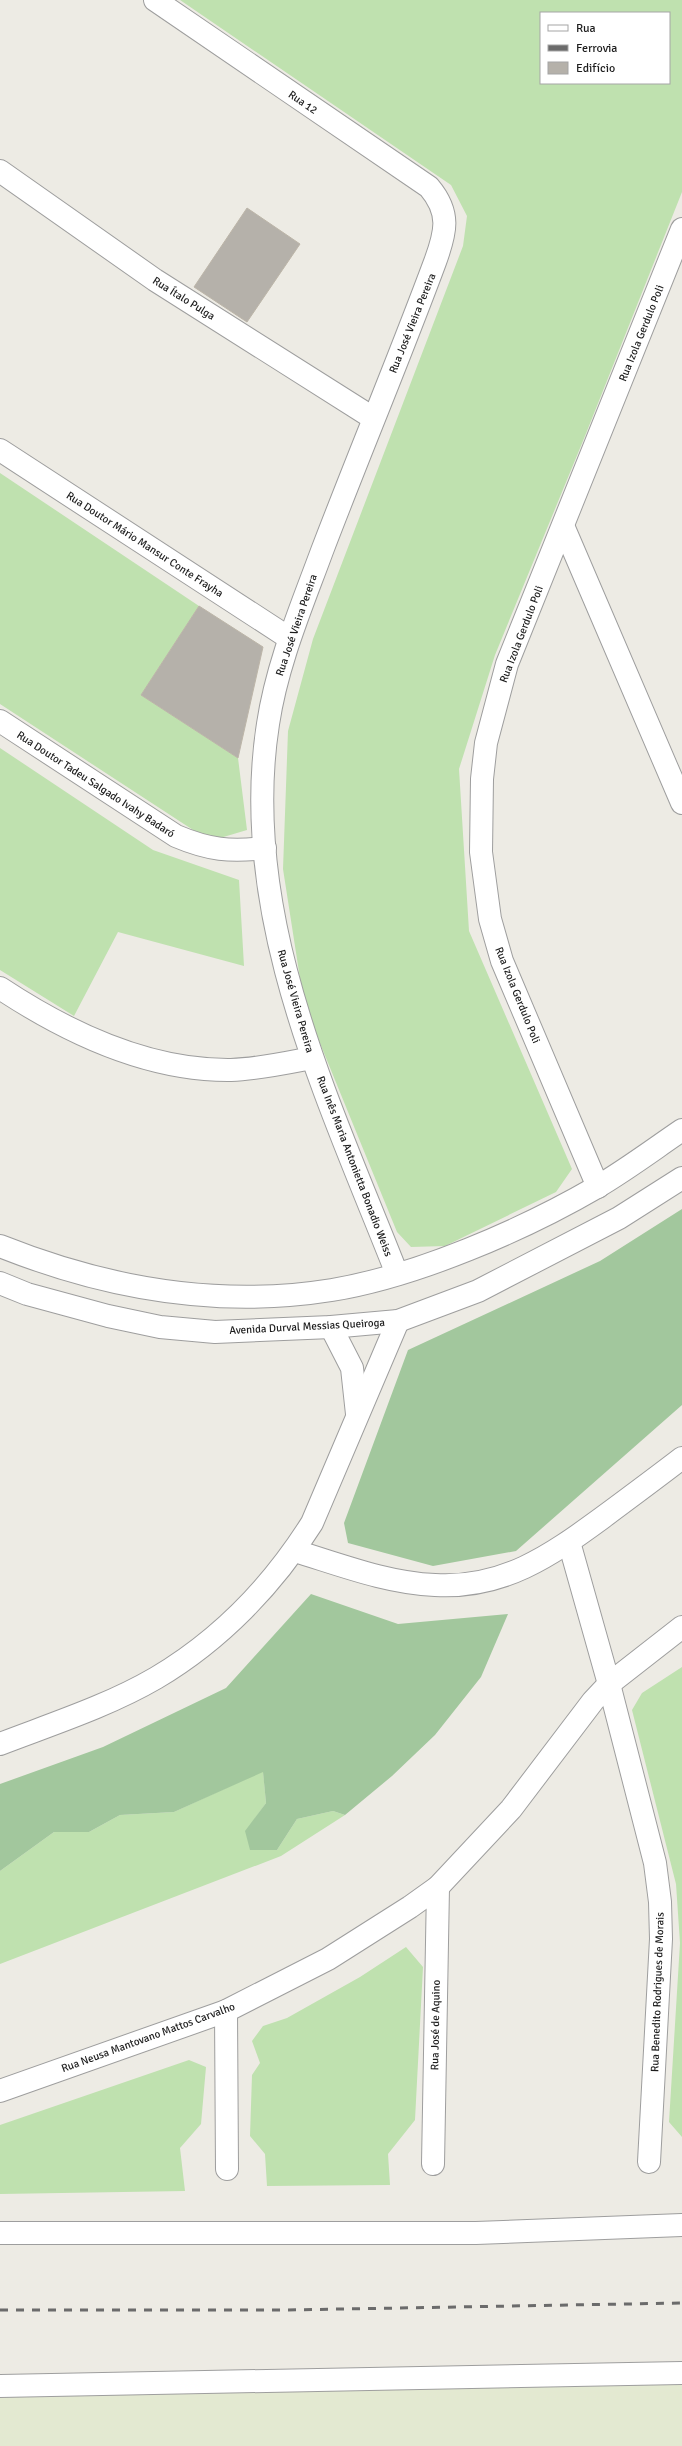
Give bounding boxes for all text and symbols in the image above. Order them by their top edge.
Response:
legend [540,12,670,84]
text: Rua [576,21,596,36]
text: Ferrovia [576,41,617,56]
text: Edifício [576,61,615,76]
street label: Rua 12 [286,88,320,117]
street label: Rua José Vieira Pereira [386,271,439,375]
street label: Rua Ítalo Pulga [150,273,218,323]
street label: Rua Izola Gerdulo Poli [616,283,667,383]
street label: Rua Doutor Mário Mansur Conte Frayha [64,489,226,600]
street label: Rua José Vieira Pereira [273,572,320,678]
street label: Rua Izola Gerdulo Poli [497,584,546,684]
street label: Rua Doutor Tadeu Salgado Ivahy Badaró [14,728,177,841]
street label: Rua Izola Gerdulo Poli [492,945,543,1045]
street label: Rua José Vieira Pereira [275,948,317,1055]
street label: Rua Inês Maria Antonietta Bonadio Weiss [314,1074,395,1258]
street label: Avenida Durval Messias Queiroga [229,1316,386,1337]
street label: Rua Benedito Rodrigues de Morais [648,1912,667,2072]
street label: Rua José de Aquino [428,1979,443,2070]
street label: Rua Neusa Mantovano Mattos Carvalho [60,2000,237,2075]

